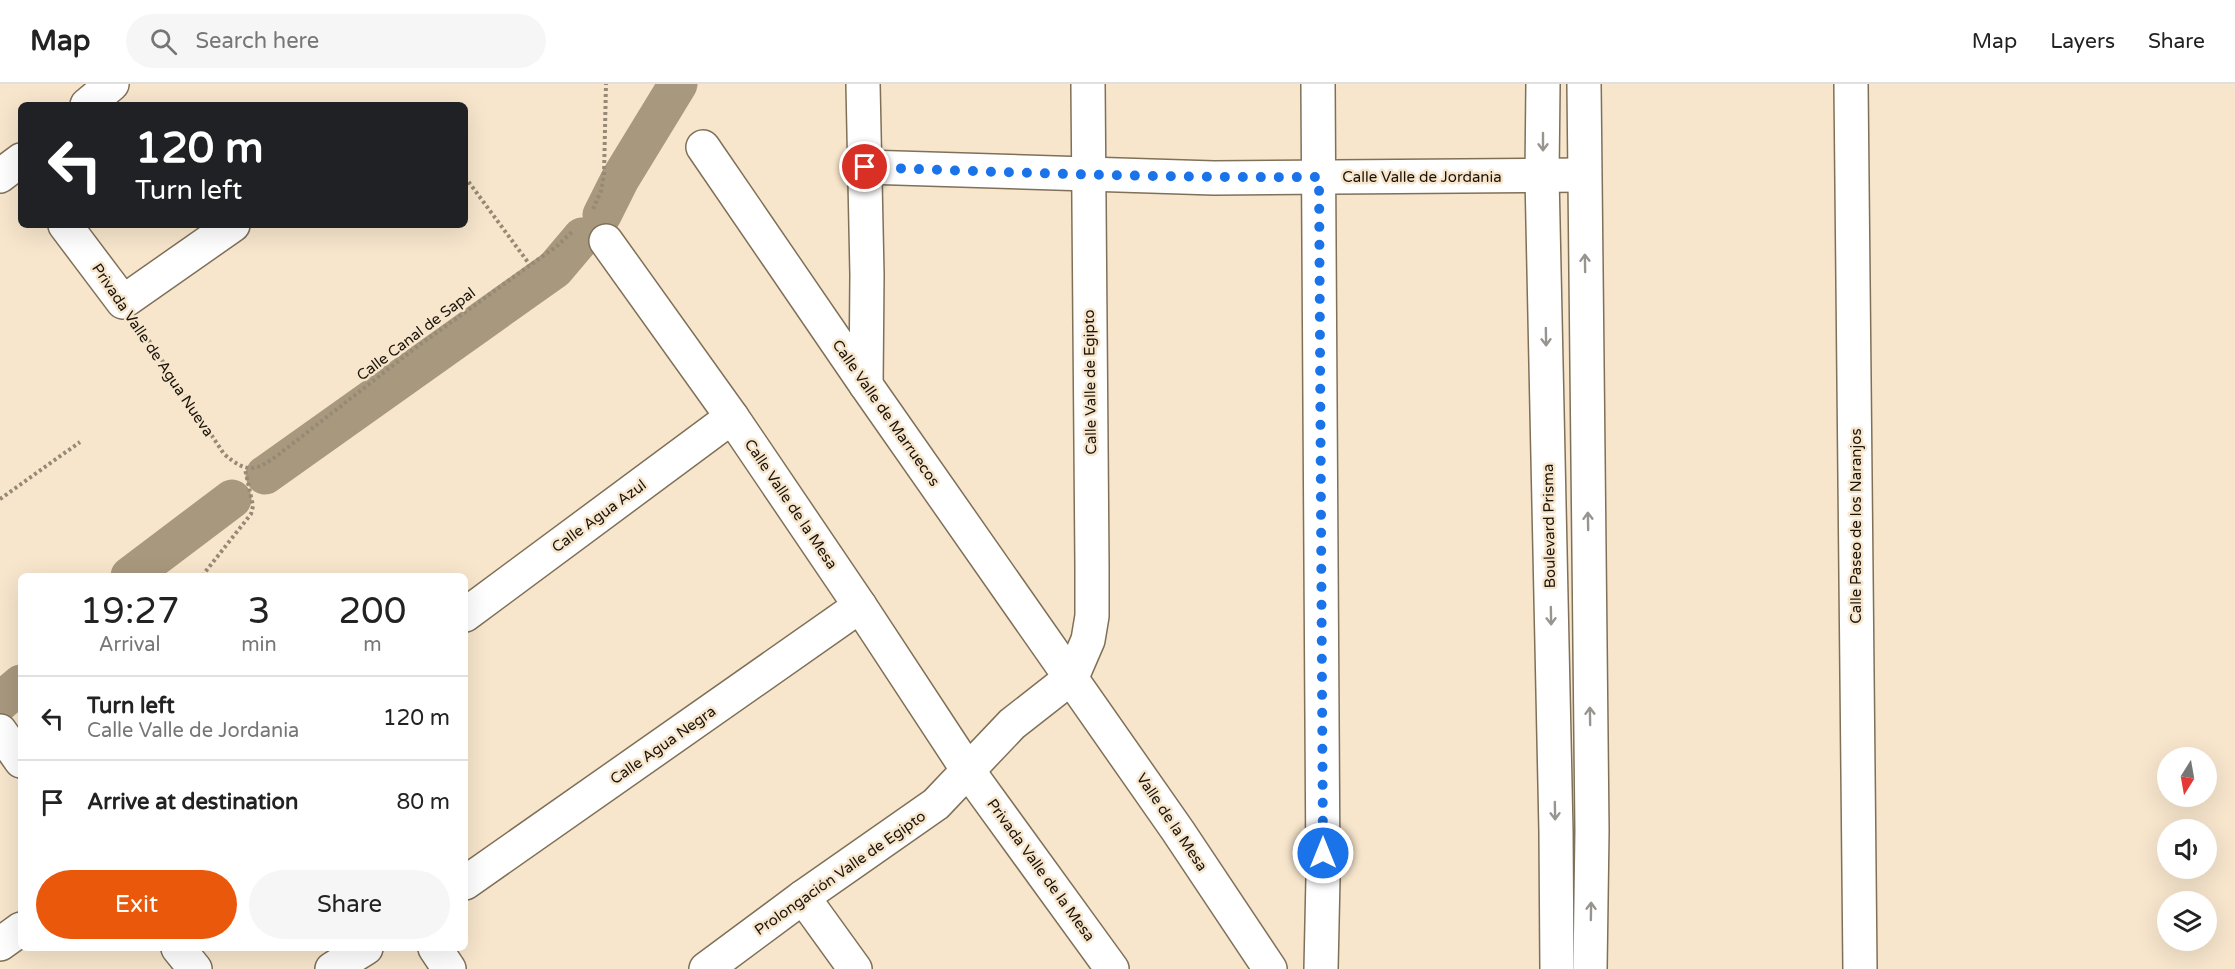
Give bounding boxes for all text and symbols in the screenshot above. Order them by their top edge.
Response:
search box [126,14,546,68]
text: Map [30,24,90,58]
icon: search [147,25,180,58]
text: Search here [195,28,319,54]
text: Map [1972,29,2017,54]
text: Layers [2050,29,2115,54]
text: Share [2148,29,2205,54]
text: 120 m [135,123,264,174]
icon: left [36,126,114,204]
one-way arrow [1537,132,1549,152]
pin [839,141,890,192]
icon: arrive [848,150,881,183]
street label: Calle Valle de Jordania [1342,168,1502,186]
text: Turn left [135,174,242,207]
one-way arrow [1579,253,1591,273]
street label: Privada Valle de Agua Nueva [88,260,218,440]
street label: Calle Canal de Sapal [353,284,479,384]
street label: Calle Valle de Egipto [1080,309,1100,455]
one-way arrow [1540,327,1551,347]
street label: Calle Valle de Marruecos [829,336,943,490]
street label: Calle Paseo de los Naranjos [1847,428,1865,624]
street label: Calle Valle de la Mesa [741,436,841,572]
street label: Boulevard Prisma [1539,463,1559,589]
street label: Calle Agua Azul [548,476,650,556]
one-way arrow [1582,511,1594,531]
text: 19:27 [80,590,180,633]
text: 3 [248,590,270,633]
text: 200 [338,590,406,633]
one-way arrow [1545,606,1557,626]
text: Arrival [99,633,161,657]
text: min [241,633,277,657]
text: m [363,633,382,657]
text: Turn left [87,693,175,719]
icon: left [36,702,69,735]
street label: Calle Agua Negra [607,702,719,788]
text: 120 m [383,705,450,731]
one-way arrow [1585,706,1596,726]
text: Calle Valle de Jordania [87,719,299,743]
north arrow [2157,747,2217,807]
map controls [2157,747,2217,951]
street label: Valle de la Mesa [1133,770,1211,874]
icon: arrive [36,786,69,819]
text: Arrive at destination [87,789,298,815]
text: 80 m [396,789,450,815]
street label: Privada Valle de la Mesa [983,795,1099,945]
one-way arrow [1550,801,1561,821]
street label: Prolongación Valle de Egipto [751,807,929,939]
button: sound [2157,819,2217,879]
position arrow [1291,821,1355,885]
button: Exit [36,870,237,939]
button: Share [249,870,450,939]
button: layers [2157,891,2217,951]
one-way arrow [1585,901,1597,921]

